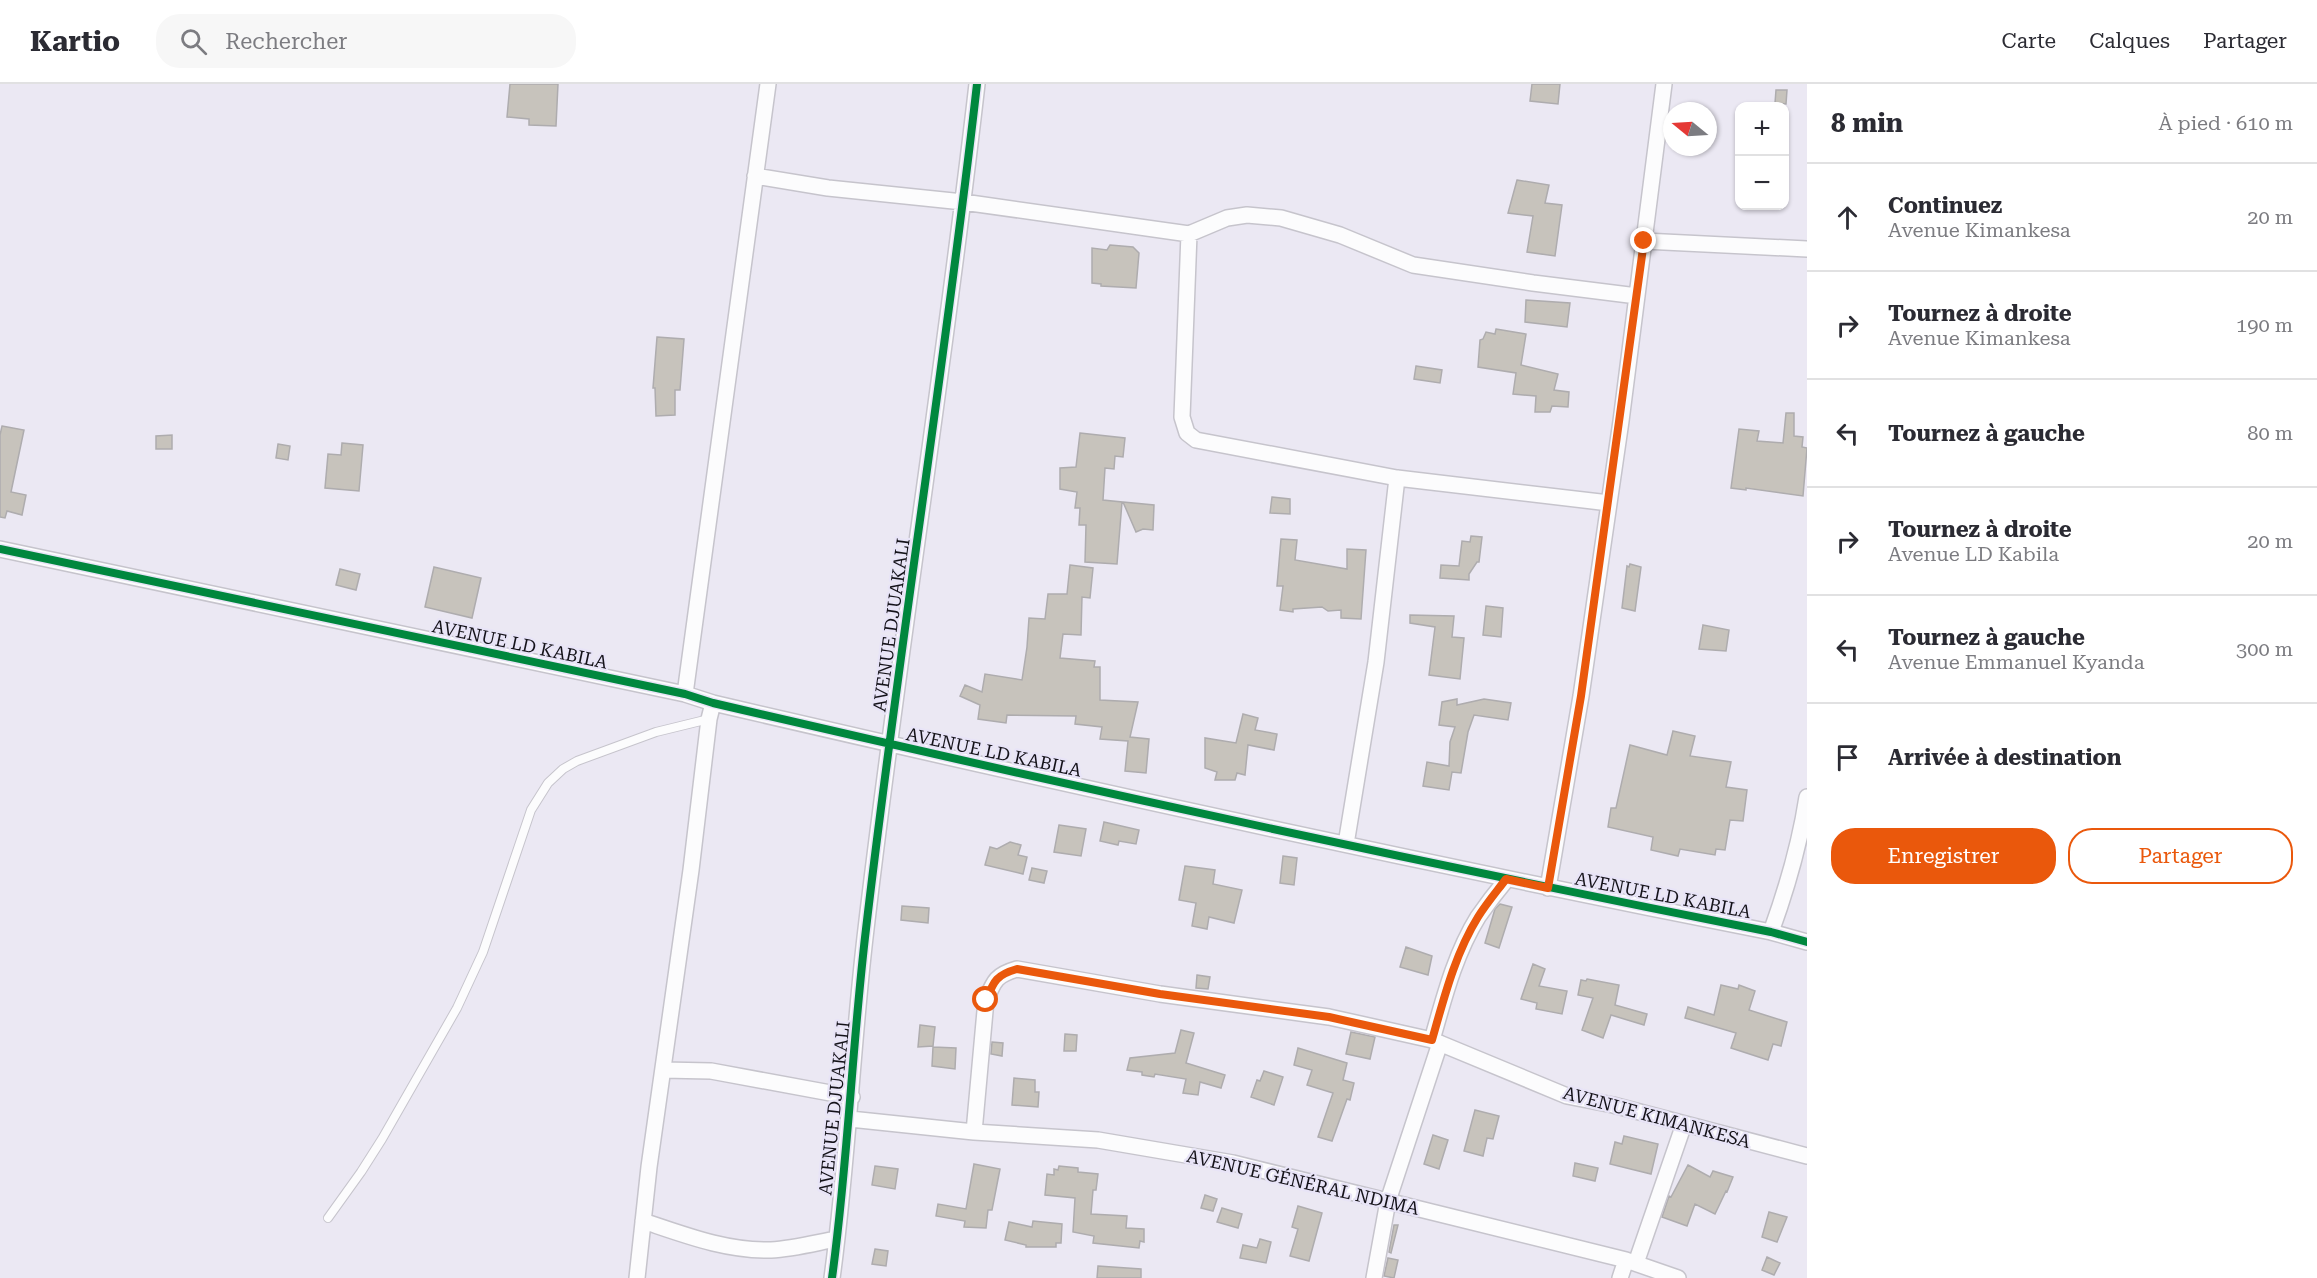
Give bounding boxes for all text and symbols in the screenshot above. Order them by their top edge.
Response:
search box [156,14,576,68]
text: Kartio [30,25,120,58]
icon: search [177,25,210,58]
text: Rechercher [225,29,347,54]
text: Carte [2002,29,2056,53]
text: Calques [2089,29,2170,53]
text: Partager [2203,29,2287,53]
north arrow [1663,102,1717,156]
map controls [1735,102,1789,210]
button: + [1735,102,1789,156]
text: 8 min [1831,108,1903,138]
text: À pied · 610 m [2159,111,2293,135]
button: − [1735,156,1789,210]
text: Continuez [1888,193,2002,218]
icon: ahead [1831,201,1864,234]
text: 20 m [2247,205,2293,229]
text: Avenue Kimankesa [1888,218,2071,242]
route end [1630,227,1656,253]
text: Tournez à droite [1888,301,2072,326]
icon: right [1831,309,1864,342]
text: 190 m [2236,313,2293,337]
text: Avenue Kimankesa [1888,326,2071,350]
icon: left [1831,417,1864,450]
text: Tournez à gauche [1888,421,2085,446]
text: 80 m [2247,421,2293,445]
text: Tournez à droite [1888,517,2072,542]
icon: right [1831,525,1864,558]
text: 20 m [2247,529,2293,553]
street label: AVENUE DJUAKALI [868,537,914,713]
text: Avenue LD Kabila [1888,542,2059,566]
street label: AVENUE LD KABILA [430,615,610,673]
text: Tournez à gauche [1888,625,2085,650]
icon: left [1831,633,1864,666]
text: 300 m [2236,637,2293,661]
text: Avenue Emmanuel Kyanda [1888,650,2144,674]
street label: AVENUE LD KABILA [904,723,1084,781]
icon: arrive [1831,741,1864,774]
text: Arrivée à destination [1888,745,2122,770]
button: Enregistrer [1831,828,2056,884]
button: Partager [2068,828,2293,884]
street label: AVENUE LD KABILA [1573,868,1753,922]
route start [972,986,998,1012]
street label: AVENUE DJUAKALI [814,1020,854,1196]
street label: AVENUE KIMANKESA [1561,1082,1753,1152]
street label: AVENUE GÉNÉRAL NDIMA [1185,1145,1422,1219]

